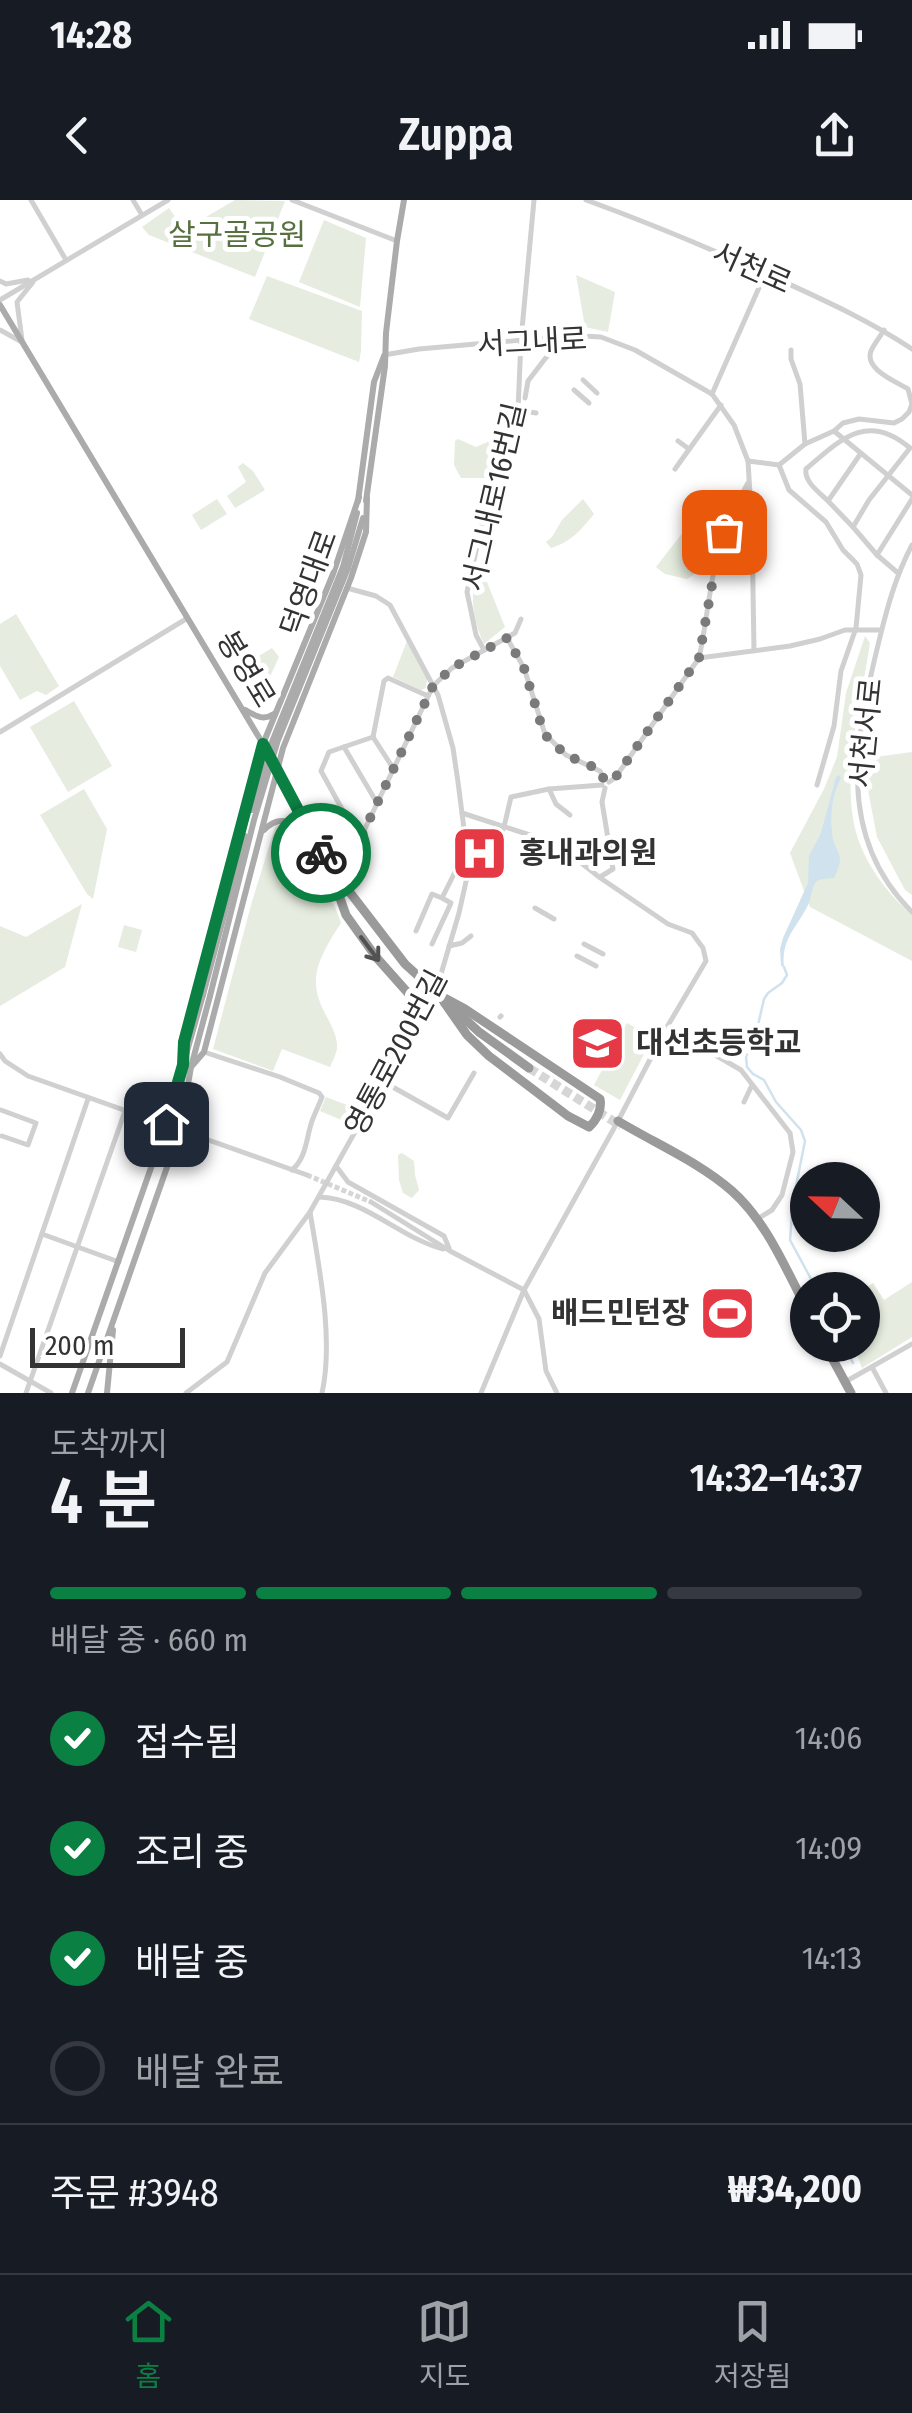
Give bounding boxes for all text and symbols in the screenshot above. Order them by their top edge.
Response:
text: 14:28 [50,12,132,58]
icon: back [50,108,105,163]
text: Zuppa [398,108,514,162]
icon: share [807,108,862,163]
park label: 살구골공원 [168,217,306,253]
street label: 서천로 [707,235,797,301]
street label: 서그내로 [476,321,588,363]
street label: 서그내로16번길 [455,399,533,595]
pin [682,490,767,575]
icon: bag [697,505,752,560]
street label: 덕영대로 [273,525,345,641]
street label: 봉영로 [209,624,283,714]
street label: 서천서로 [842,676,890,790]
courier [271,803,371,903]
hospital icon: 홍내과의원 [450,823,510,883]
icon: bike [294,826,349,881]
place label: 홍내과의원 [519,835,657,871]
one-way arrow [360,935,381,962]
street label: 영통로200번길 [337,964,455,1142]
school or university icon: 대선초등학교 [567,1013,627,1073]
place label: 대선초등학교 [636,1025,802,1061]
pin [124,1082,209,1167]
icon: home [139,1097,194,1152]
north arrow [790,1162,880,1252]
map controls [790,1162,880,1362]
button: locate [790,1272,880,1362]
sports icon: 배드민턴장 [698,1283,758,1343]
place label: 배드민턴장 [551,1295,689,1331]
scale bar [30,1323,185,1368]
text: 200 m [45,1329,115,1362]
text: 도착까지 [50,1425,168,1463]
text: 14:32–14:37 [690,1455,862,1501]
text: 4 분 [50,1462,157,1540]
text: 배달 중 · 660 m [50,1621,248,1659]
icon: check [50,1711,105,1766]
text: 접수됨 [135,1719,240,1765]
text: 14:06 [795,1719,862,1757]
icon: check [50,1821,105,1876]
text: 조리 중 [135,1829,249,1875]
text: 14:09 [795,1829,862,1867]
icon: check [50,1931,105,1986]
text: 배달 중 [135,1939,249,1985]
text: 14:13 [802,1939,862,1977]
text: 배달 완료 [135,2049,284,2095]
text: ₩34,200 [728,2166,862,2212]
text: 주문 #3948 [50,2170,219,2216]
tab: 홈 [121,2294,176,2394]
tab: 지도 [417,2294,472,2394]
tab: 저장됨 [714,2294,791,2394]

